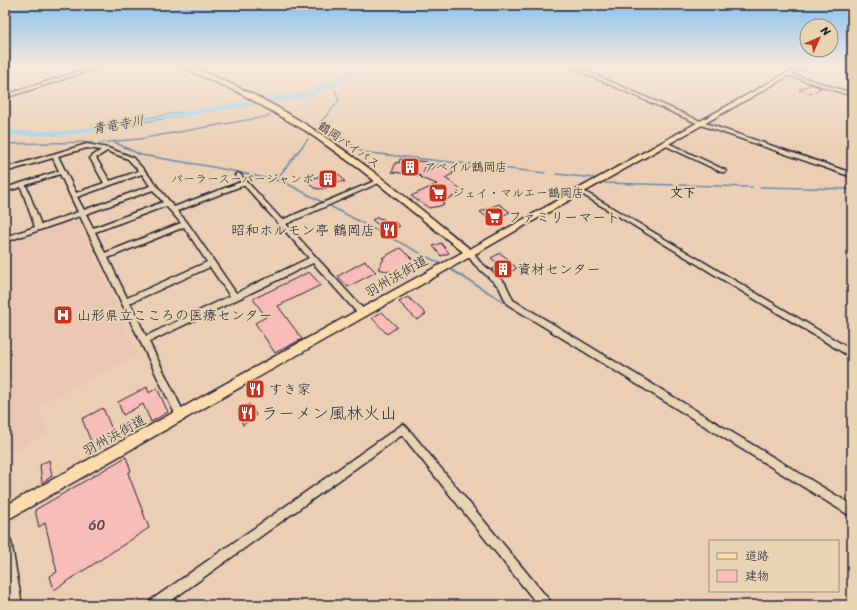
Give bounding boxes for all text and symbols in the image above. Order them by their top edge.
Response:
north arrow [799,18,839,58]
text: N [816,21,835,41]
water label: 青竜寺川 [90,109,146,140]
street label: 鶴岡バイパス [313,115,385,175]
building icon: アベイル鶴岡店 [399,156,421,178]
place label: アベイル鶴岡店 [424,156,507,178]
place label: パーラースーパージャンボ [171,168,314,190]
building icon: パーラースーパージャンボ [317,168,339,190]
district label: 文下 [670,181,696,204]
supermarket icon: ジェイ・マルエー鶴岡店 [427,182,449,204]
place label: ジェイ・マルエー鶴岡店 [452,182,584,204]
place label: ファミリーマート [508,205,620,230]
supermarket icon: ファミリーマート [483,206,505,228]
place label: 昭和ホルモン亭 鶴岡店 [231,218,375,243]
restaurant icon: 昭和ホルモン亭 鶴岡店 [378,219,400,241]
street label: 羽州浜街道 [360,248,433,305]
place label: 資材センター [517,257,600,282]
building icon: 資材センター [492,258,514,280]
place label: 山形県立こころの医療センター [77,303,272,328]
hospital icon: 山形県立こころの医療センター [52,304,74,326]
place label: すき家 [269,377,311,402]
restaurant icon: すき家 [244,378,266,400]
place label: ラーメン風林火山 [261,398,397,428]
restaurant icon: ラーメン風林火山 [236,402,258,424]
street label: 羽州浜街道 [78,408,151,463]
house number: 60 [89,513,106,538]
legend [709,540,839,592]
text: 道路 [745,545,769,567]
text: 建物 [745,565,769,587]

